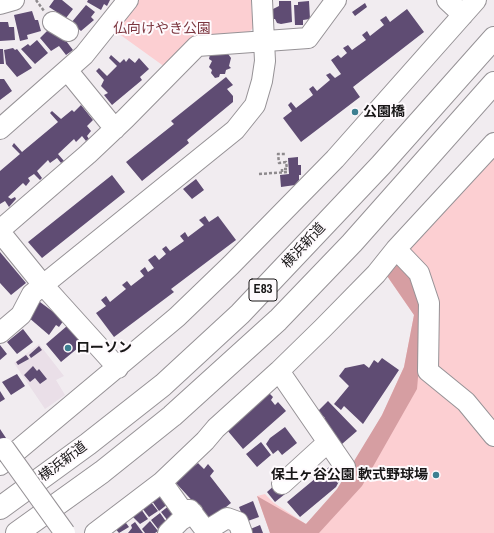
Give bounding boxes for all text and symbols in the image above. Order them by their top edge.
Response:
park label: 仏向けやき公園 [113,21,211,37]
place label: 公園橋 [363,104,405,120]
marker: 公園橋 [350,107,360,117]
street label: 横浜新道 [279,220,329,272]
road number: E83 [249,279,277,301]
place label: ローソン [76,340,132,356]
marker: ローソン [63,343,73,353]
street label: 横浜新道 [36,438,90,486]
place label: 保土ヶ谷公園 軟式野球場 [271,467,428,483]
marker: 保土ヶ谷公園 軟式野球場 [431,470,441,480]

